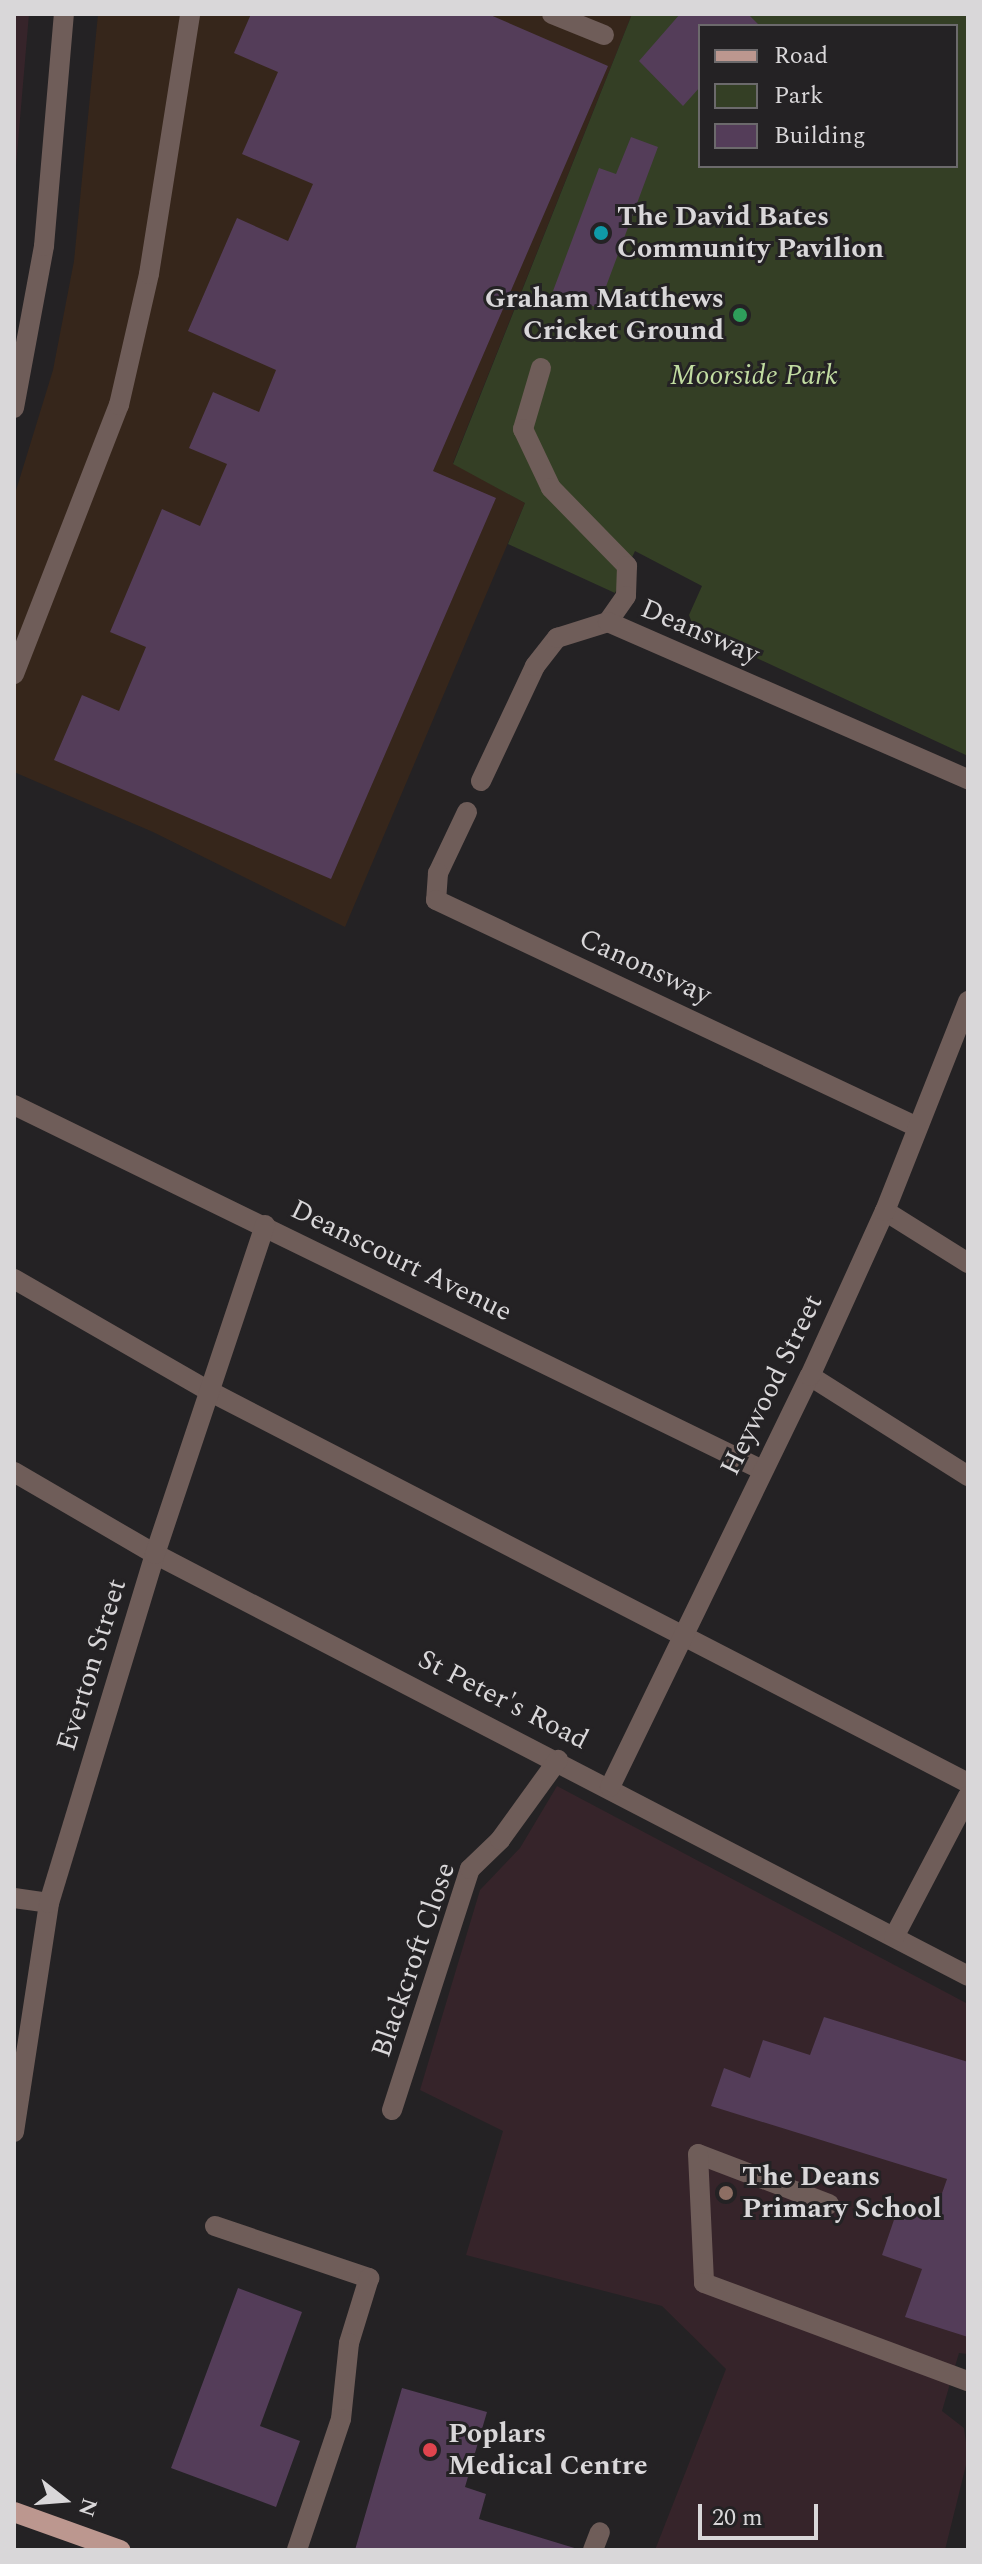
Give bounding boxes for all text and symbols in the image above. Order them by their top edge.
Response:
legend [698,24,958,168]
text: Road [774,38,828,74]
text: Park [774,78,824,114]
text: Building [774,118,866,154]
place label: The David Bates Community Pavilion [617,200,884,266]
marker: The David Bates Community Pavilion [592,224,610,242]
place label: Graham Matthews Cricket Ground [485,282,724,348]
marker: Graham Matthews Cricket Ground [731,306,749,324]
park label: Moorside Park [670,359,838,393]
street label: Deansway [636,592,764,672]
street label: Canonsway [574,922,716,1012]
street label: Deanscourt Avenue [285,1193,517,1329]
street label: Heywood Street [714,1289,830,1481]
street label: Everton Street [50,1575,134,1755]
street label: St Peter's Road [412,1643,594,1757]
street label: Blackcroft Close [365,1858,463,2062]
place label: The Deans Primary School [742,2160,942,2226]
marker: The Deans Primary School [717,2184,735,2202]
place label: Poplars Medical Centre [448,2417,648,2483]
marker: Poplars Medical Centre [419,2439,441,2461]
north arrow [24,2460,104,2540]
scale bar [702,2488,822,2538]
text: N [69,2494,106,2521]
text: 20 m [712,2500,763,2536]

